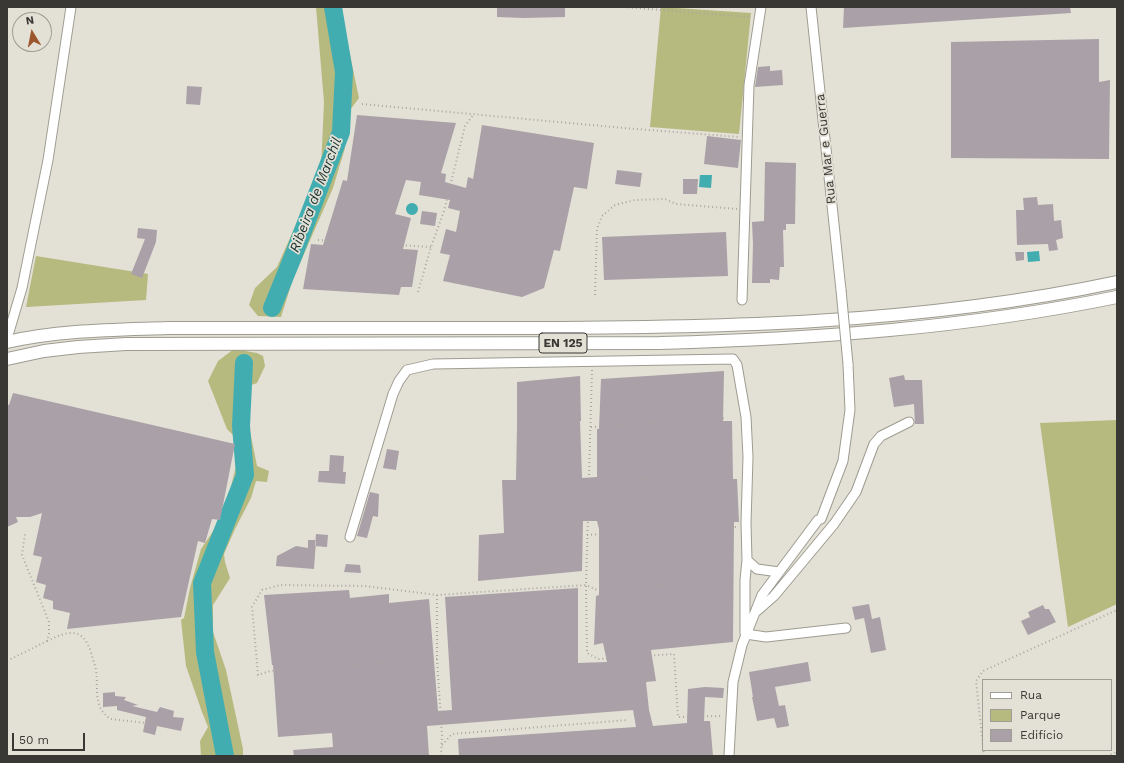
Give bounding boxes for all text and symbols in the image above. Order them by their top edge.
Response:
north arrow [12,12,52,52]
text: N [25,14,35,28]
street label: Rua Mar e Guerra [812,93,840,205]
water label: Ribeira de Marchil [286,135,346,255]
road number: EN 125 [539,333,587,353]
legend [982,679,1112,751]
text: Rua [1020,688,1042,702]
text: Parque [1020,708,1061,722]
scale bar [14,725,87,751]
text: Edifício [1020,728,1063,742]
text: 50 m [19,733,49,747]

